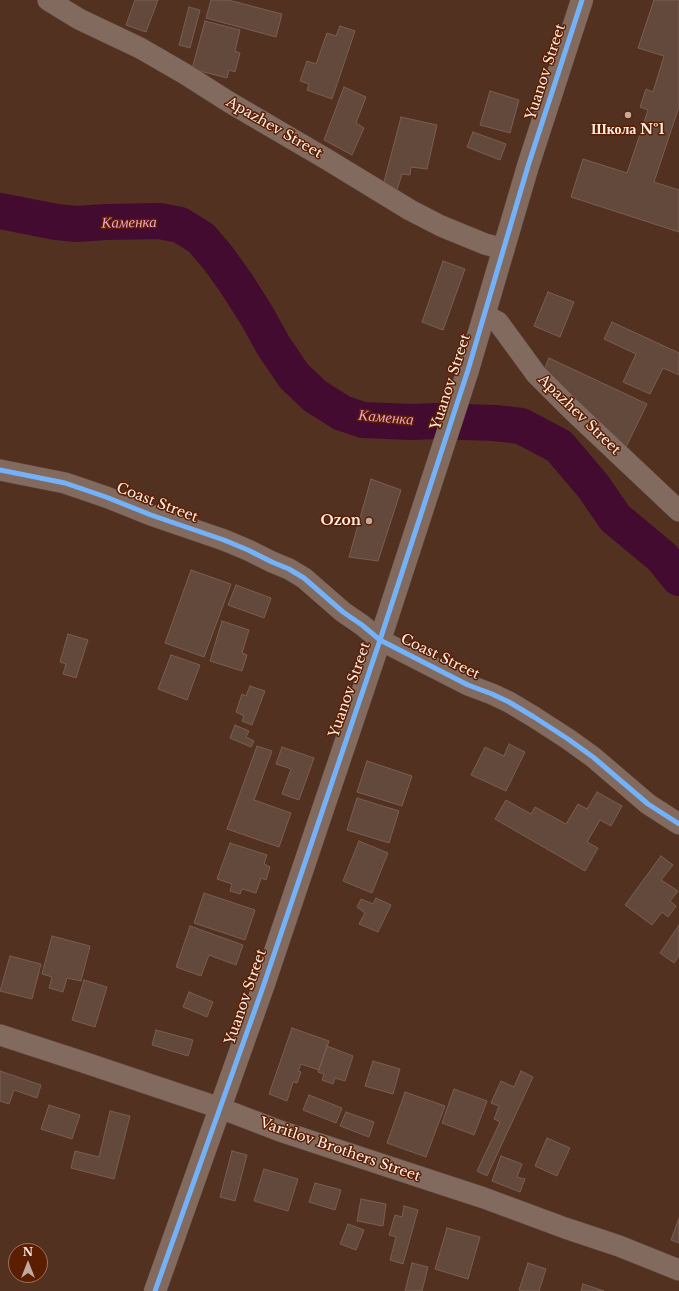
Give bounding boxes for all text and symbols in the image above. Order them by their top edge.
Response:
street label: Yuanov Street [523,22,569,122]
street label: Apazhev Street [223,94,325,162]
marker: Школа №1 [623,110,633,120]
place label: Школа №1 [591,122,665,138]
water label: Каменка [101,214,157,232]
street label: Yuanov Street [428,332,474,432]
street label: Apazhev Street [534,371,624,459]
water label: Каменка [358,407,414,429]
street label: Coast Street [114,480,200,526]
place label: Ozon [320,513,361,529]
marker: Ozon [364,516,374,526]
street label: Coast Street [398,631,482,683]
street label: Yuanov Street [326,640,374,740]
street label: Yuanov Street [222,947,270,1047]
street label: Varitlov Brothers Street [258,1115,422,1185]
north arrow [8,1243,48,1283]
text: N [23,1245,33,1259]

